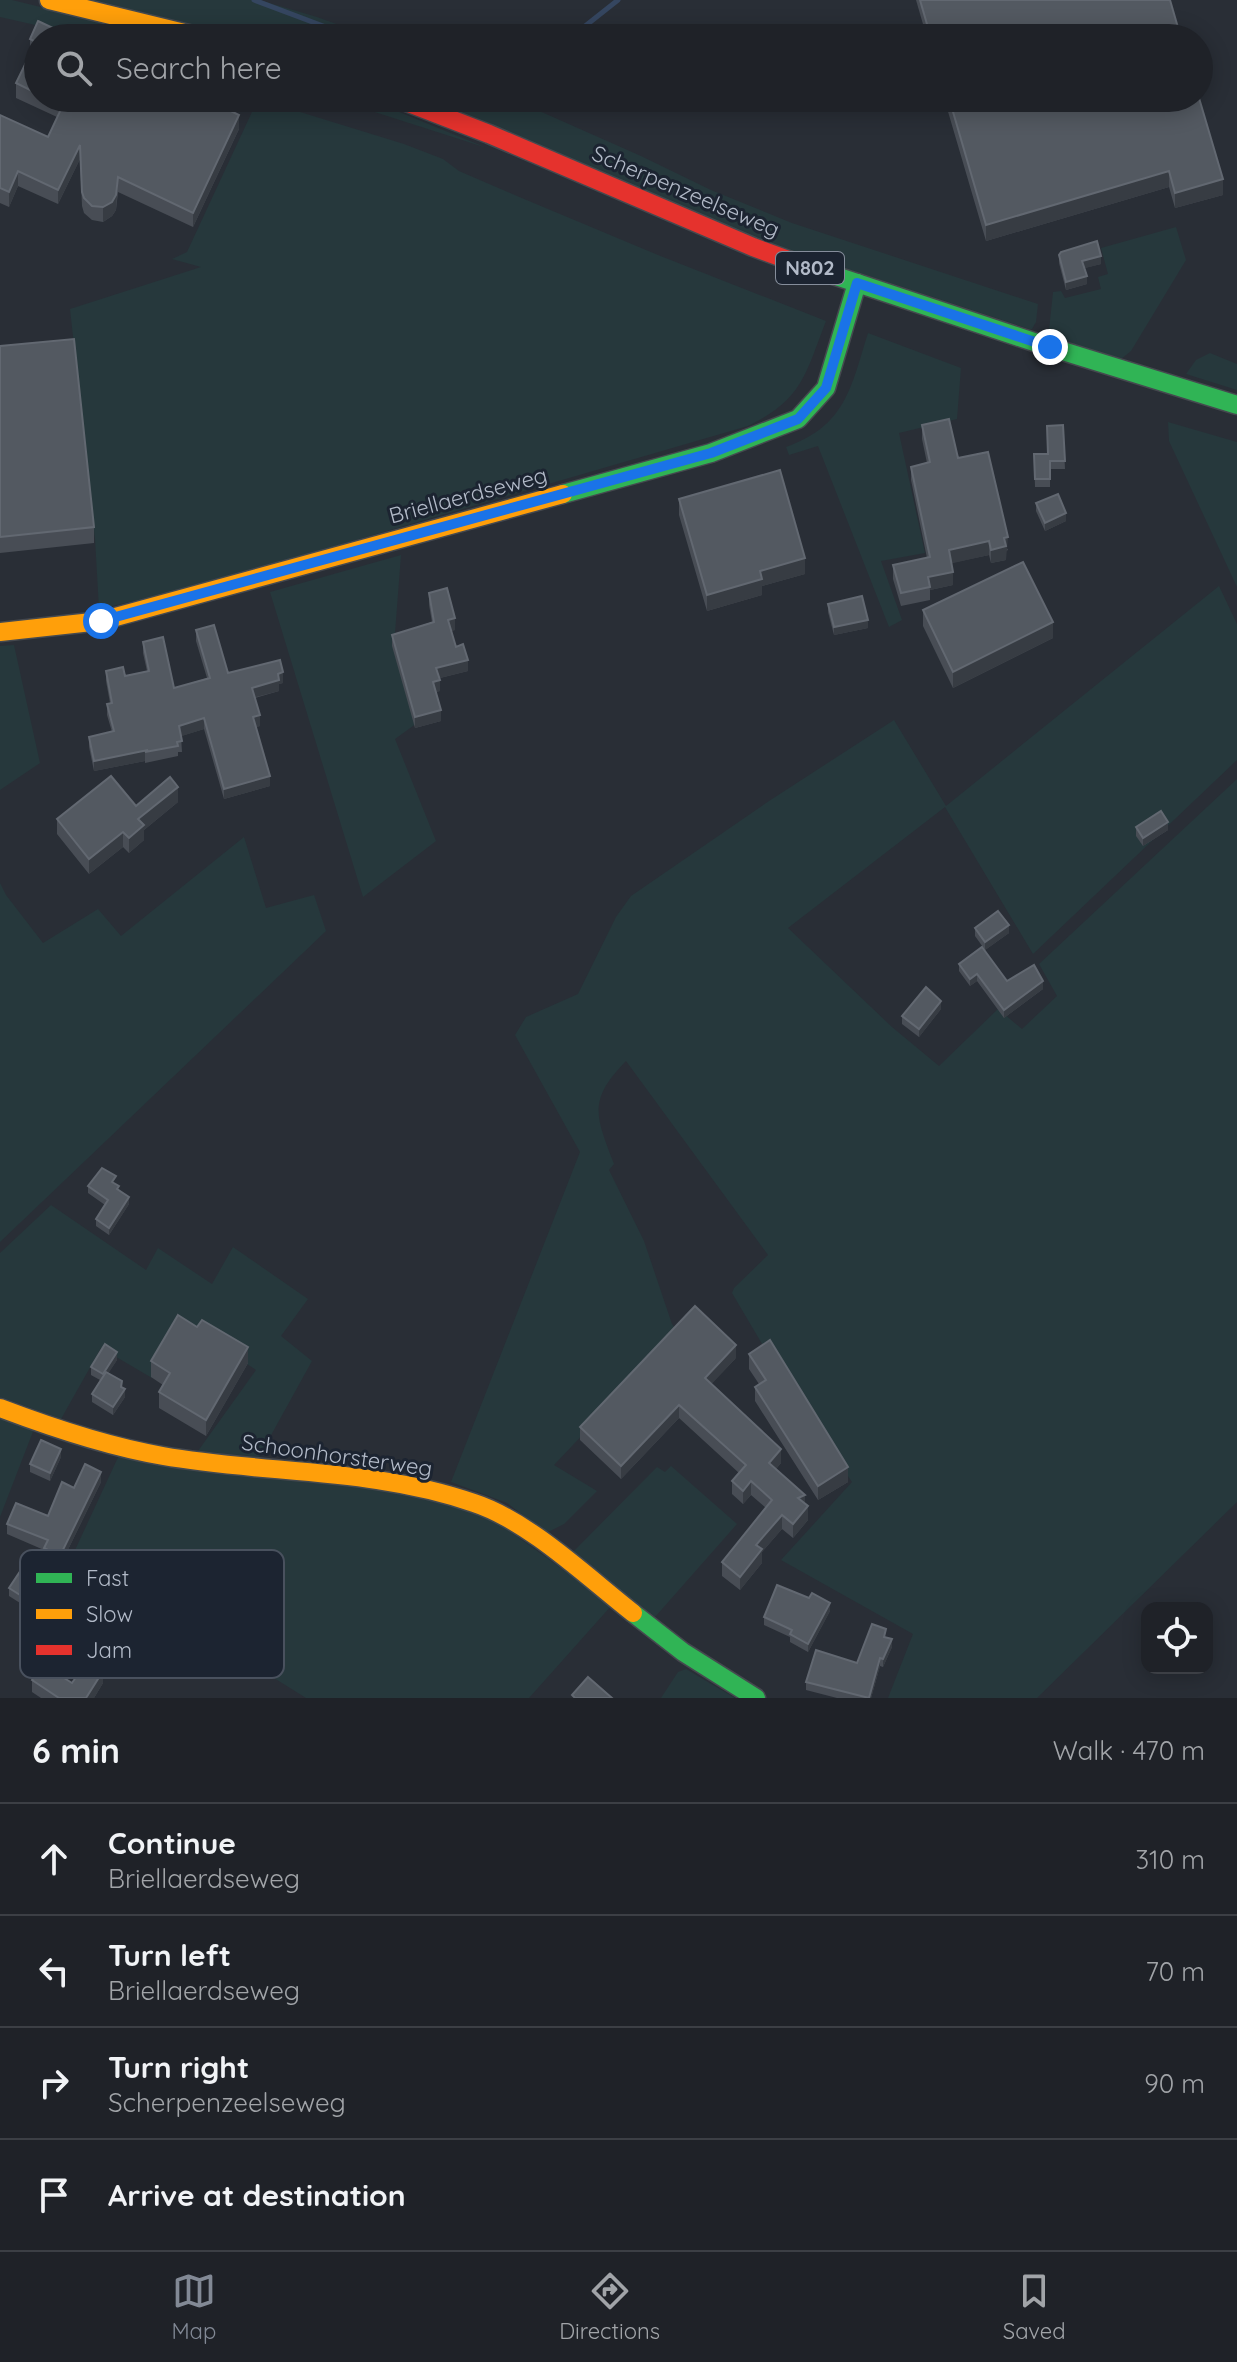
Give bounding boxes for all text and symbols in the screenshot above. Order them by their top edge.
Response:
search box [24,24,1213,112]
icon: search [52,46,96,90]
text: Search here [116,49,282,87]
street label: Scherpenzeelseweg [588,139,784,243]
road number: N802 [776,252,844,284]
route end [1032,329,1068,365]
street label: Briellaerdseweg [386,460,550,530]
route start [83,603,119,639]
street label: Schoonhorsterweg [240,1428,434,1482]
legend [20,1550,284,1678]
text: Fast [86,1564,129,1592]
text: Slow [86,1600,133,1628]
map controls [1141,1602,1213,1674]
button: locate [1141,1602,1213,1674]
text: Jam [86,1636,132,1664]
text: 6 min [32,1729,120,1772]
text: Walk · 470 m [1053,1734,1205,1767]
text: Continue [108,1824,236,1862]
icon: ahead [32,1837,76,1881]
text: 310 m [1135,1843,1205,1876]
text: Briellaerdseweg [108,1862,300,1895]
text: Turn left [108,1936,231,1974]
icon: left [32,1949,76,1993]
text: 70 m [1145,1955,1205,1988]
text: Briellaerdseweg [108,1974,300,2007]
text: Turn right [108,2048,249,2086]
icon: right [32,2061,76,2105]
text: 90 m [1144,2067,1205,2100]
text: Scherpenzeelseweg [108,2086,346,2119]
icon: arrive [32,2173,76,2217]
text: Arrive at destination [108,2176,406,2214]
tab: Map [171,2269,216,2345]
tab: Directions [559,2269,660,2345]
tab: Saved [1003,2269,1066,2345]

